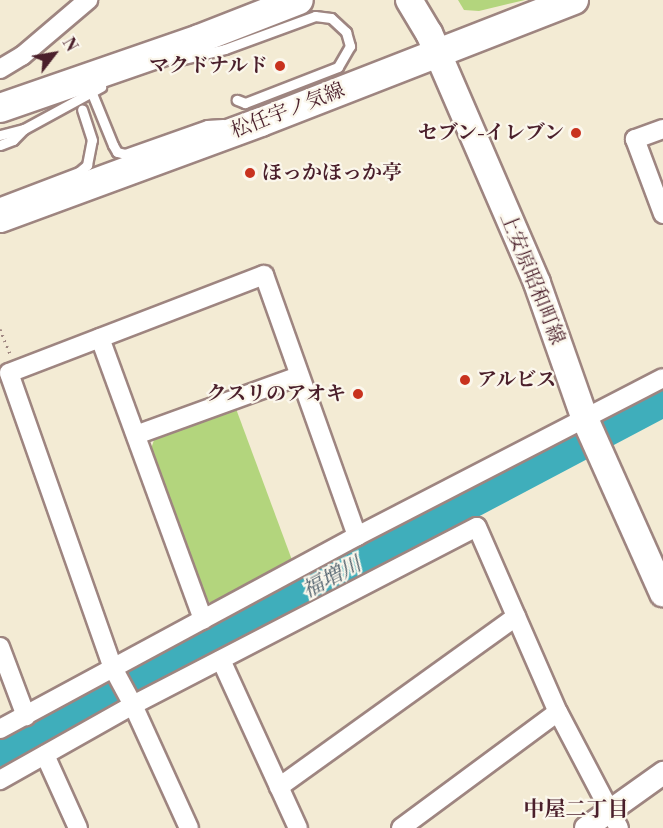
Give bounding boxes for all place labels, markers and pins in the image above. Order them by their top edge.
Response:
place label: マクドナルド [148,54,268,78]
marker: マクドナルド [273,59,287,73]
place label: セブン-イレブン [416,121,564,145]
marker: セブン-イレブン [569,126,583,140]
place label: ほっかほっか亭 [262,161,402,185]
marker: ほっかほっか亭 [243,166,257,180]
place label: アルビス [477,368,557,392]
marker: アルビス [458,373,472,387]
place label: クスリのアオキ [206,382,346,406]
marker: クスリのアオキ [351,387,365,401]

